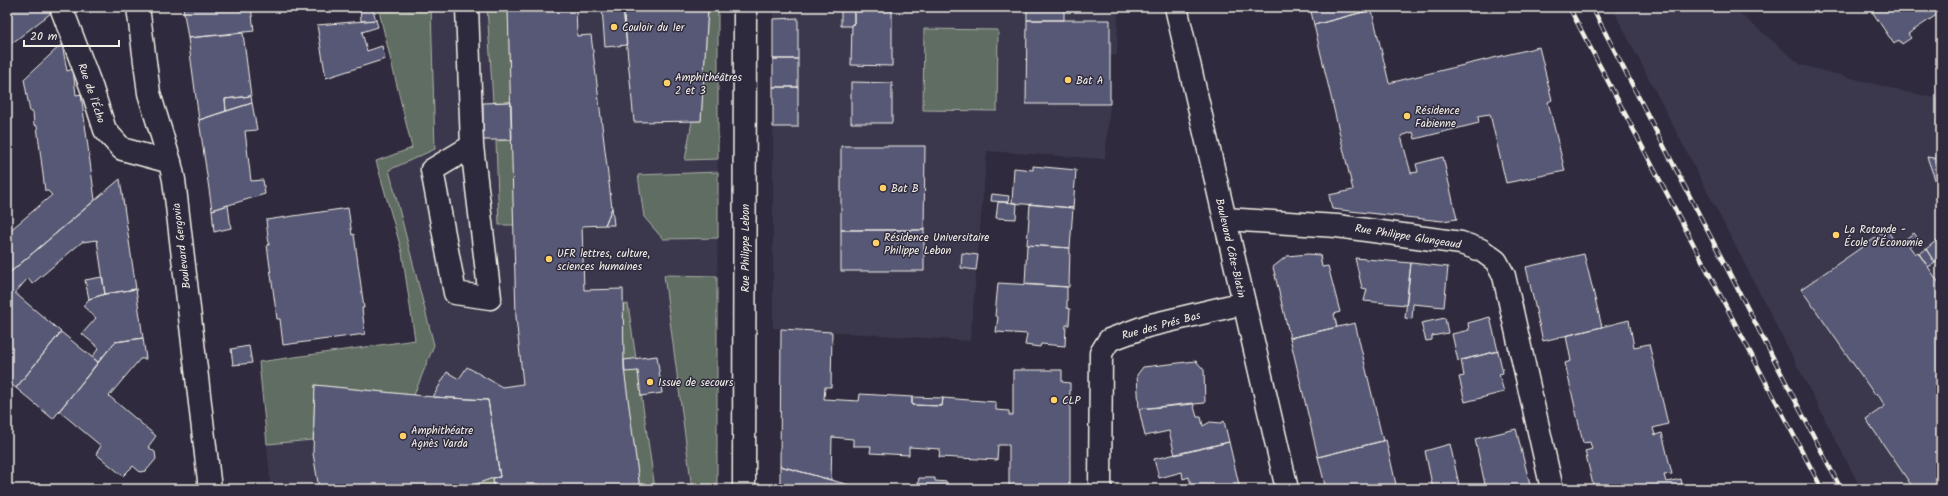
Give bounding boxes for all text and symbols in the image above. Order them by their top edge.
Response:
place label: Couloir du 1er [622,19,686,37]
scale bar [24,22,119,48]
marker: Couloir du 1er [609,22,619,32]
text: 20 m [30,27,58,46]
street label: Rue de l'Écho [72,61,110,126]
place label: Amphithéâtres 2 et 3 [675,69,742,100]
place label: Bat A [1076,72,1104,90]
marker: Bat A [1063,75,1073,85]
marker: Amphithéâtres 2 et 3 [662,78,672,88]
place label: Résidence Fabienne [1415,102,1460,133]
marker: Résidence Fabienne [1402,111,1412,121]
place label: Bat B [891,180,919,198]
marker: Bat B [878,183,888,193]
street label: Boulevard Côte-Blatin [1210,197,1250,300]
street label: Boulevard Gergovia [168,202,196,290]
street label: Rue Philippe Lebon [737,204,755,292]
street label: Rue Philippe Glangeaud [1353,220,1463,254]
place label: La Rotonde - École d'Économie [1844,221,1923,252]
place label: Résidence Universitaire Philippe Lebon [884,229,989,260]
marker: La Rotonde - École d'Économie [1831,230,1841,240]
marker: Résidence Universitaire Philippe Lebon [871,238,881,248]
place label: UFR lettres, culture, sciences humaines [557,245,650,276]
marker: UFR lettres, culture, sciences humaines [544,254,554,264]
street label: Rue des Prés Bas [1120,307,1203,345]
place label: Issue de secours [658,374,734,392]
marker: Issue de secours [645,377,655,387]
place label: CLP [1062,392,1082,410]
marker: CLP [1049,395,1059,405]
place label: Amphithéatre Agnès Varda [411,422,473,453]
marker: Amphithéatre Agnès Varda [398,431,408,441]

